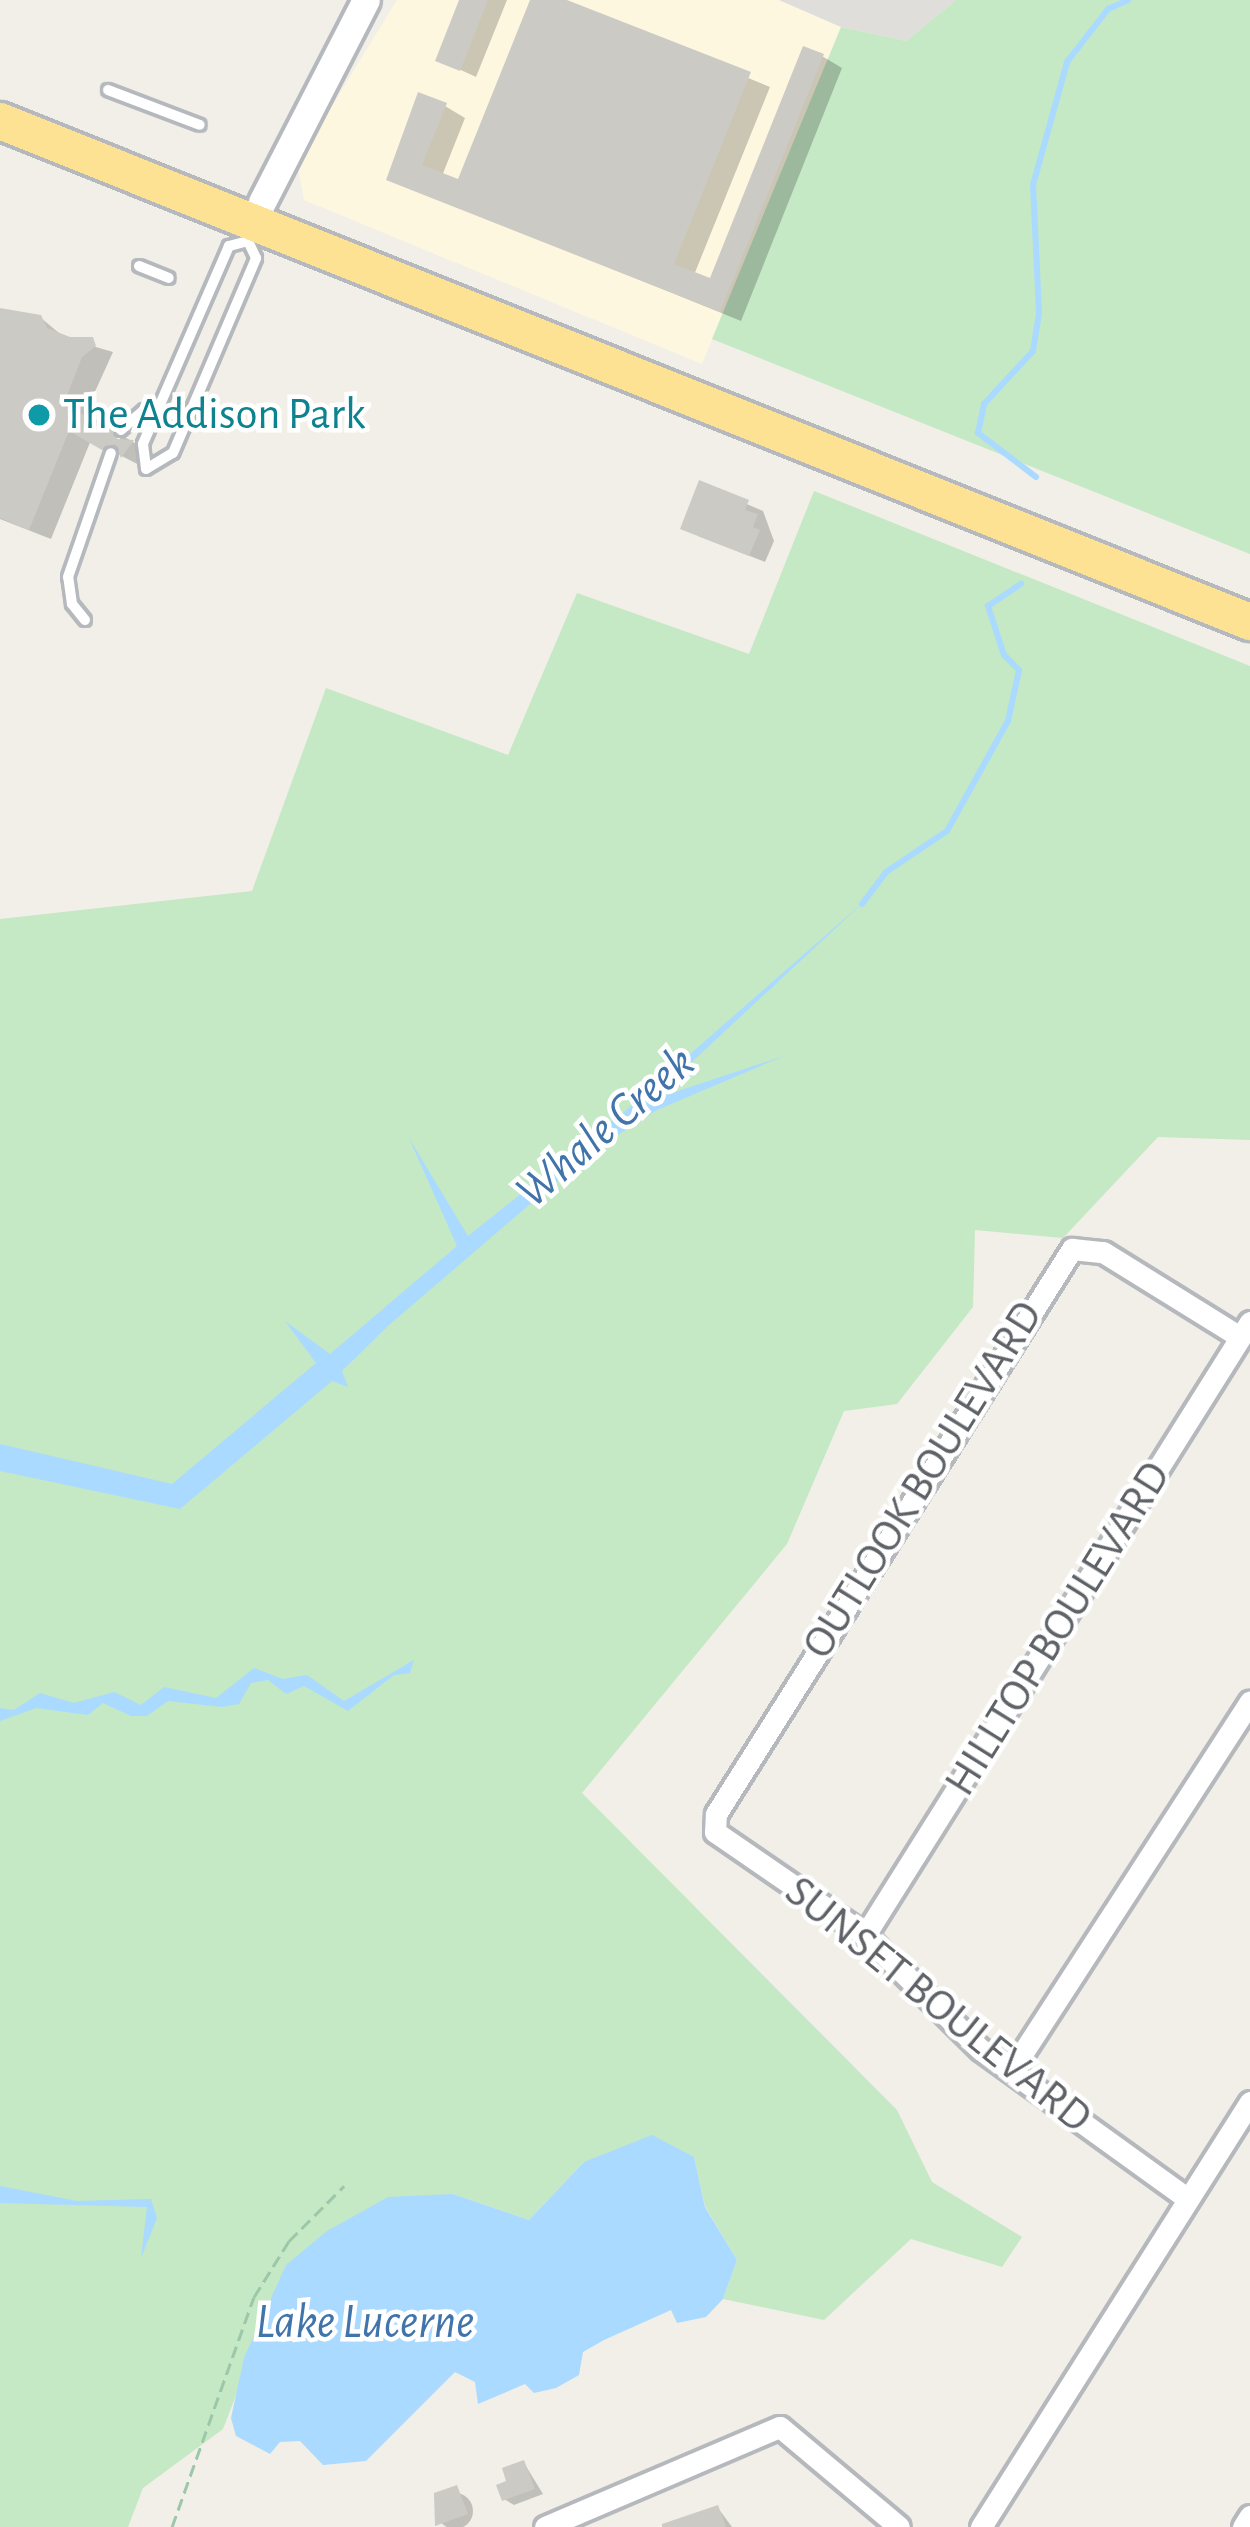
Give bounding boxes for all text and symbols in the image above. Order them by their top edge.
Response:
place label: The Addison Park [63,388,365,442]
marker: The Addison Park [26,402,52,428]
water label: Whale Creek [505,1035,707,1221]
street label: OUTLOOK BOULEVARD [791,1291,1055,1669]
street label: HILLTOP BOULEVARD [933,1452,1183,1806]
street label: SUNSET BOULEVARD [774,1865,1102,2145]
water label: Lake Lucerne [256,2295,474,2353]

